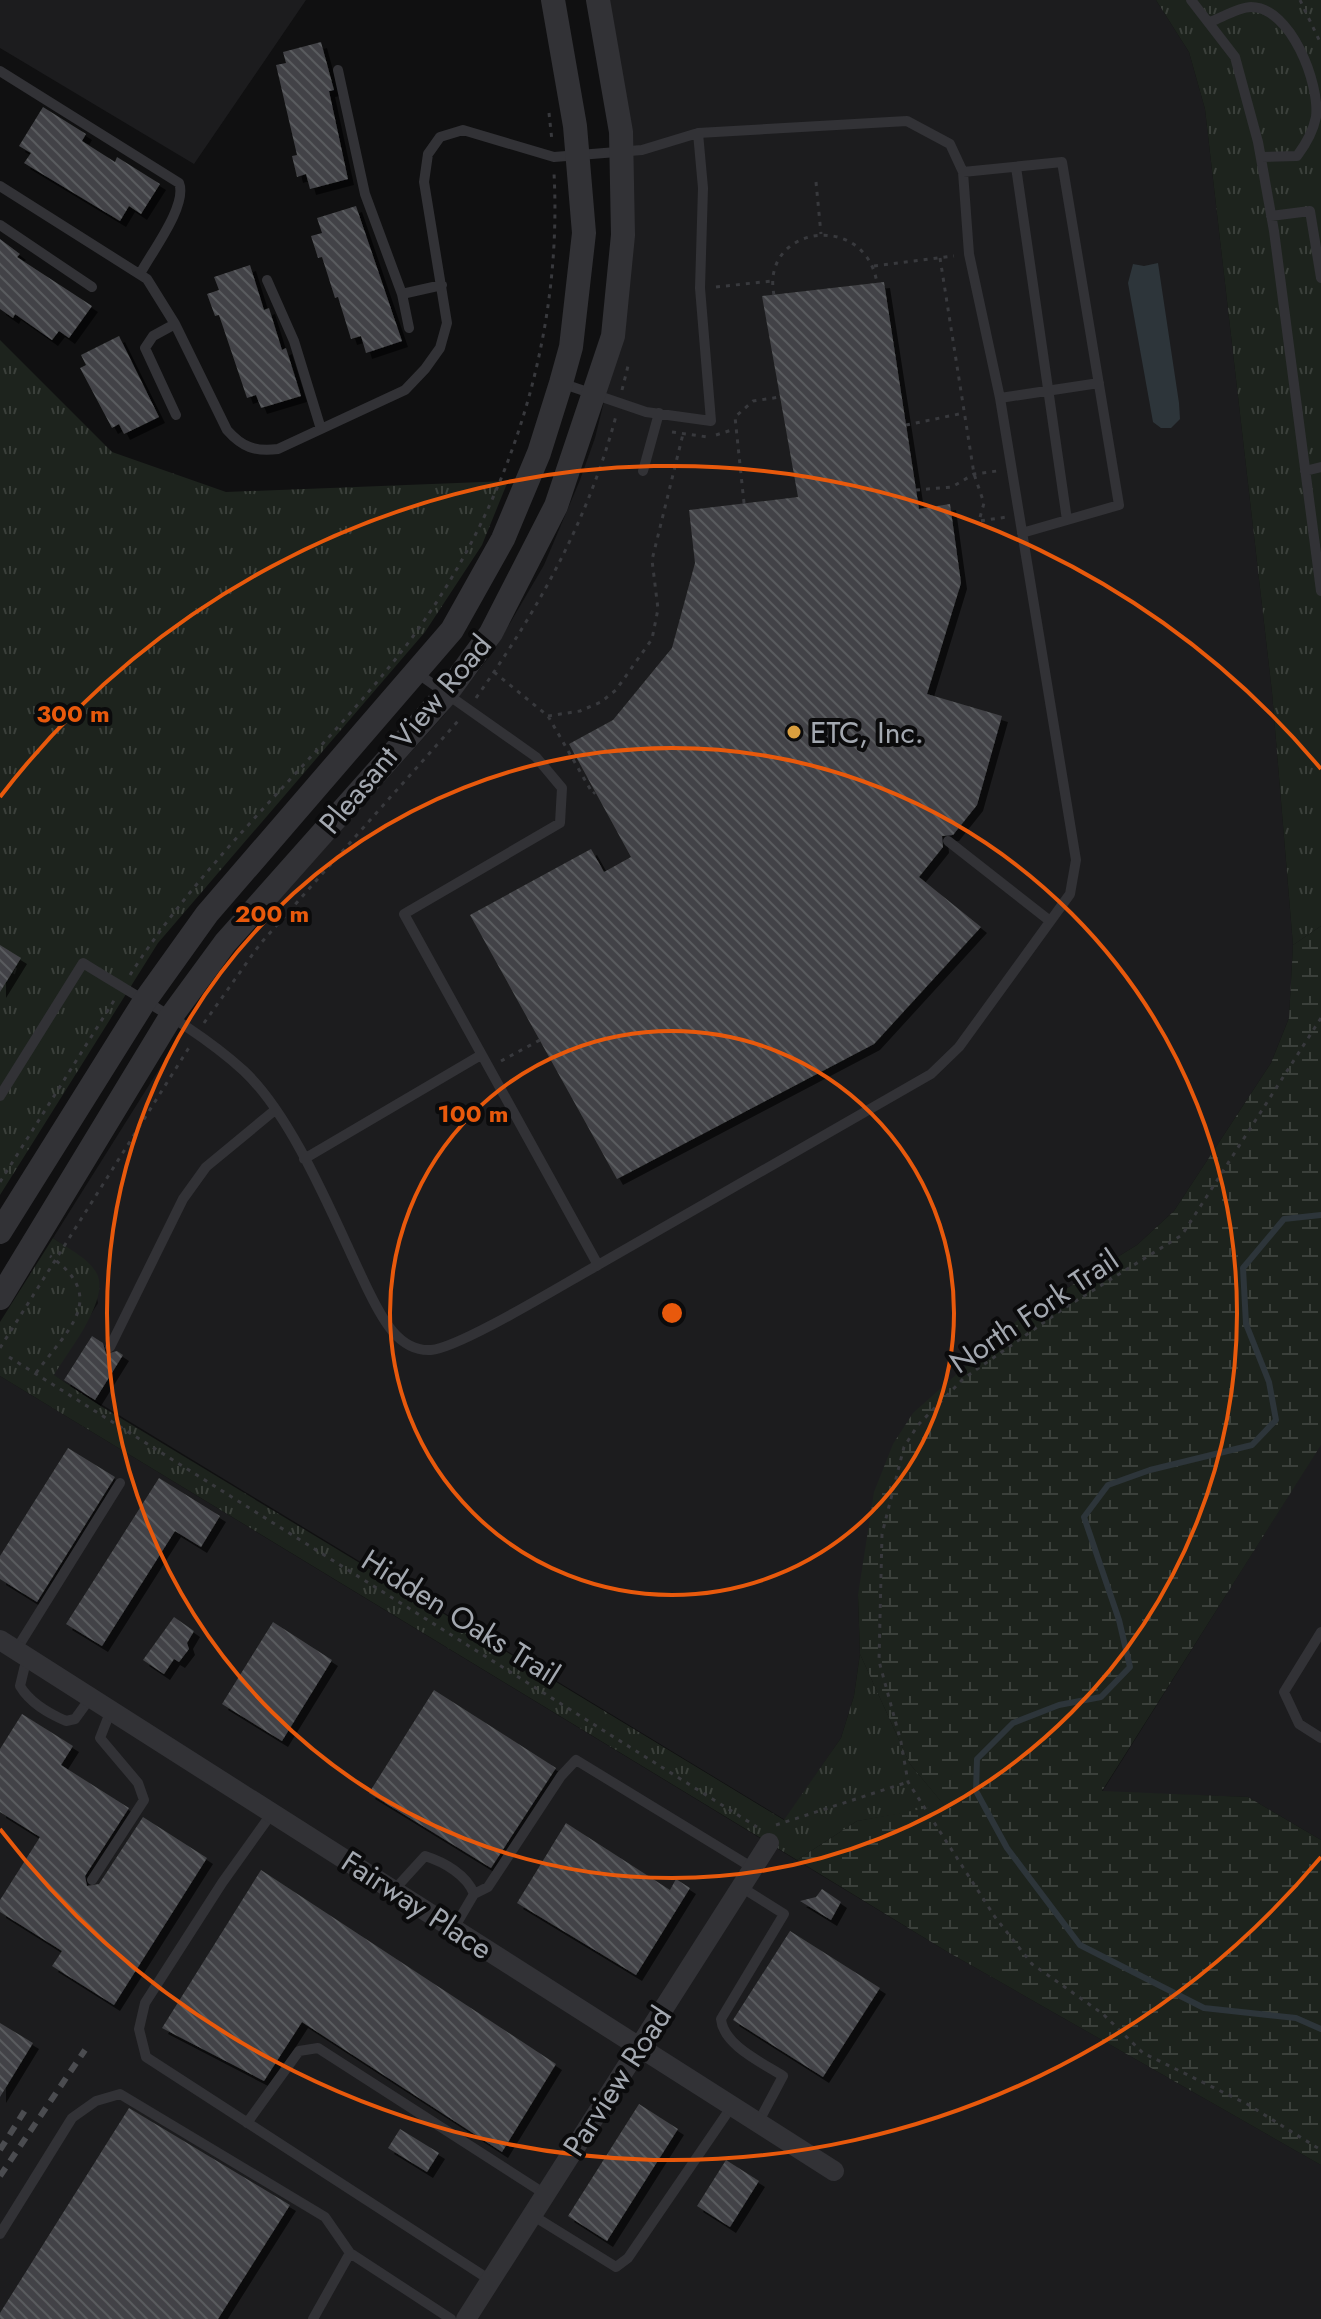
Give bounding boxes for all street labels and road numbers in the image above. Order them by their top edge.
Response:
street label: Pleasant View Road [309,625,501,843]
street label: North Fork Trail [941,1238,1127,1384]
street label: Hidden Oaks Trail [353,1539,569,1695]
street label: Fairway Place [333,1840,501,1970]
street label: Parview Road [552,1997,682,2165]

